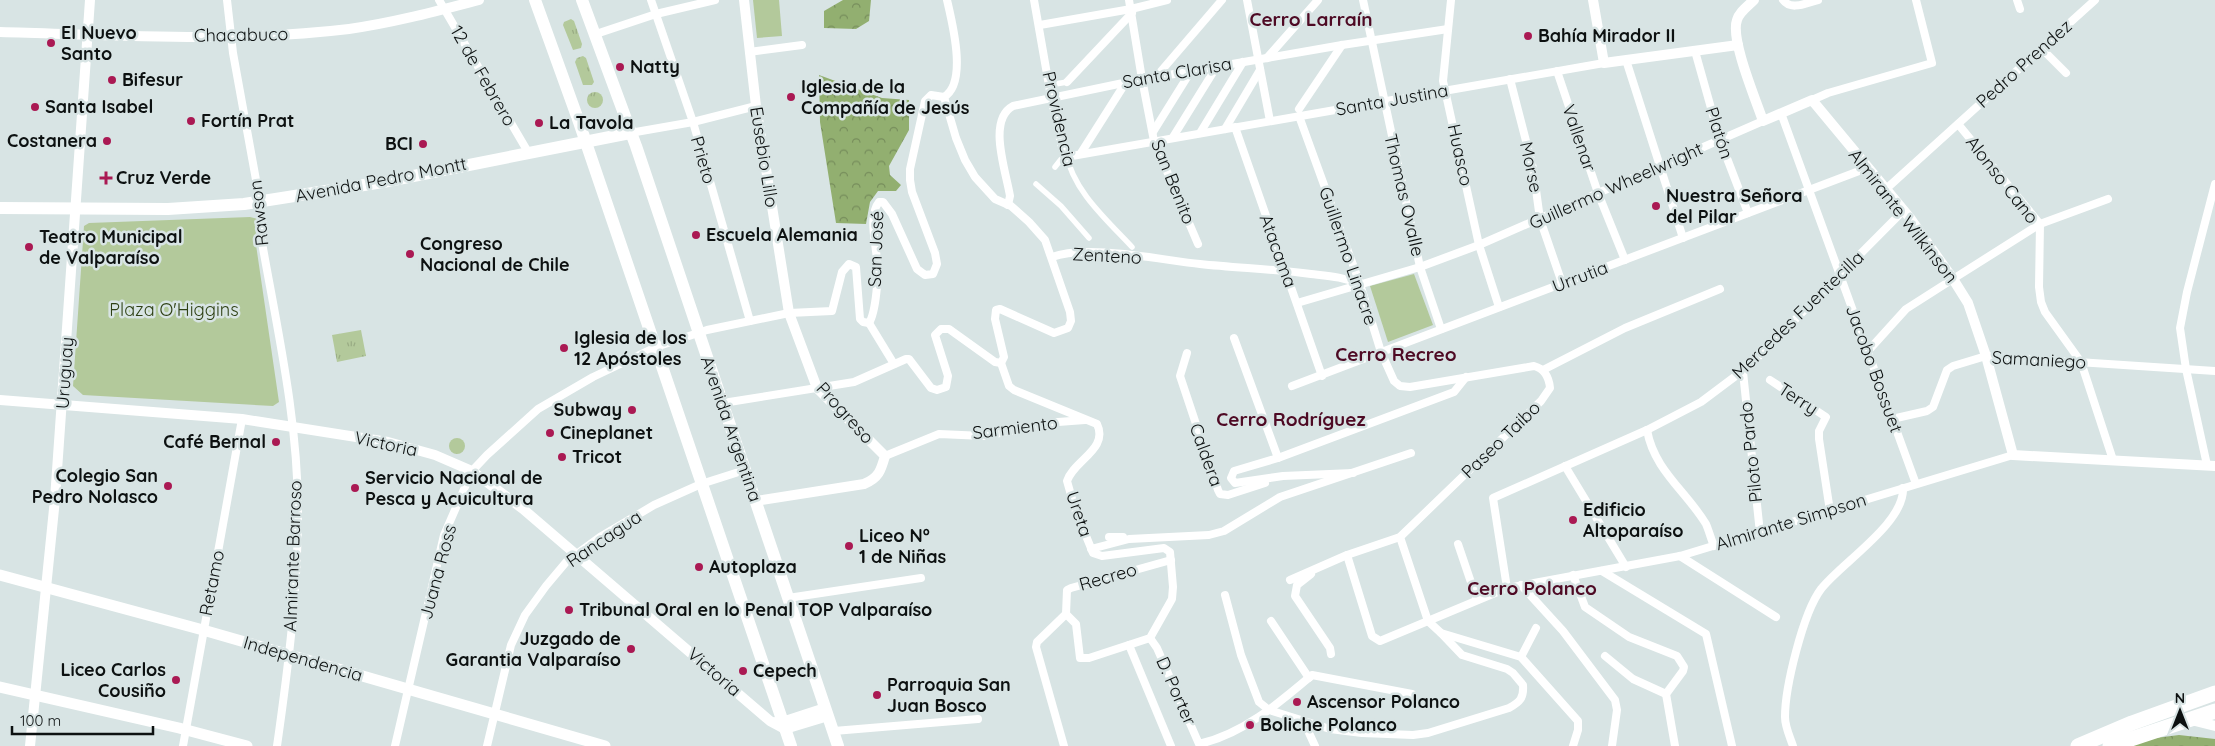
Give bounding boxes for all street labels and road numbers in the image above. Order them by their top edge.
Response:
street label: Pedro Prendez [1971,14,2077,113]
street label: 12 de Febrero [445,21,522,130]
street label: Chacabuco [194,22,288,47]
street label: Santa Clarisa [1121,52,1233,93]
street label: Providencia [1037,69,1082,169]
street label: Santa Justina [1334,78,1450,121]
street label: Vallenar [1557,101,1602,174]
street label: Platón [1700,104,1739,162]
street label: Eusebio Lillo [745,105,784,209]
street label: Huasco [1443,122,1478,188]
street label: Thomas Ovalle [1379,131,1430,258]
street label: Alonso Cano [1961,131,2044,228]
street label: Prieto [686,133,721,186]
street label: San Benito [1146,136,1201,228]
street label: Guillermo Wheelwright [1525,137,1706,234]
street label: Morse [1515,139,1548,194]
street label: Almirante Wilkinson [1844,144,1963,287]
street label: Avenida Pedro Montt [293,152,469,207]
street label: Rawson [244,179,273,247]
street label: Guillermo Linacre [1314,184,1383,328]
street label: San José [863,211,888,287]
street label: Atacama [1255,211,1302,291]
street label: Zenteno [1072,242,1142,269]
street label: Mercedes Fuentecilla [1727,246,1869,384]
street label: Urrutia [1549,255,1611,298]
street label: Jacobo Bossuet [1841,302,1908,436]
street label: Uruguay [51,336,78,410]
street label: Samaniego [1991,346,2087,373]
street label: Avenida Argentina [696,353,767,505]
street label: Progreso [812,377,879,448]
street label: Terry [1774,377,1823,420]
street label: Paseo Taibo [1456,396,1545,483]
street label: Piloto Pardo [1734,401,1767,504]
street label: Sarmiento [971,411,1059,444]
street label: Caldera [1184,420,1228,489]
street label: Victoria [353,426,420,461]
street label: Almirante Barroso [278,480,307,632]
street label: Ureta [1061,488,1098,540]
street label: Almirante Simpson [1713,488,1869,555]
street label: Rancagua [562,505,646,572]
street label: Juana Ross [414,522,461,622]
street label: Retamo [194,548,229,618]
street label: Recreo [1076,557,1139,596]
street label: Independencia [241,631,365,687]
street label: Victoria [683,642,746,701]
street label: D. Porter [1151,653,1202,729]

